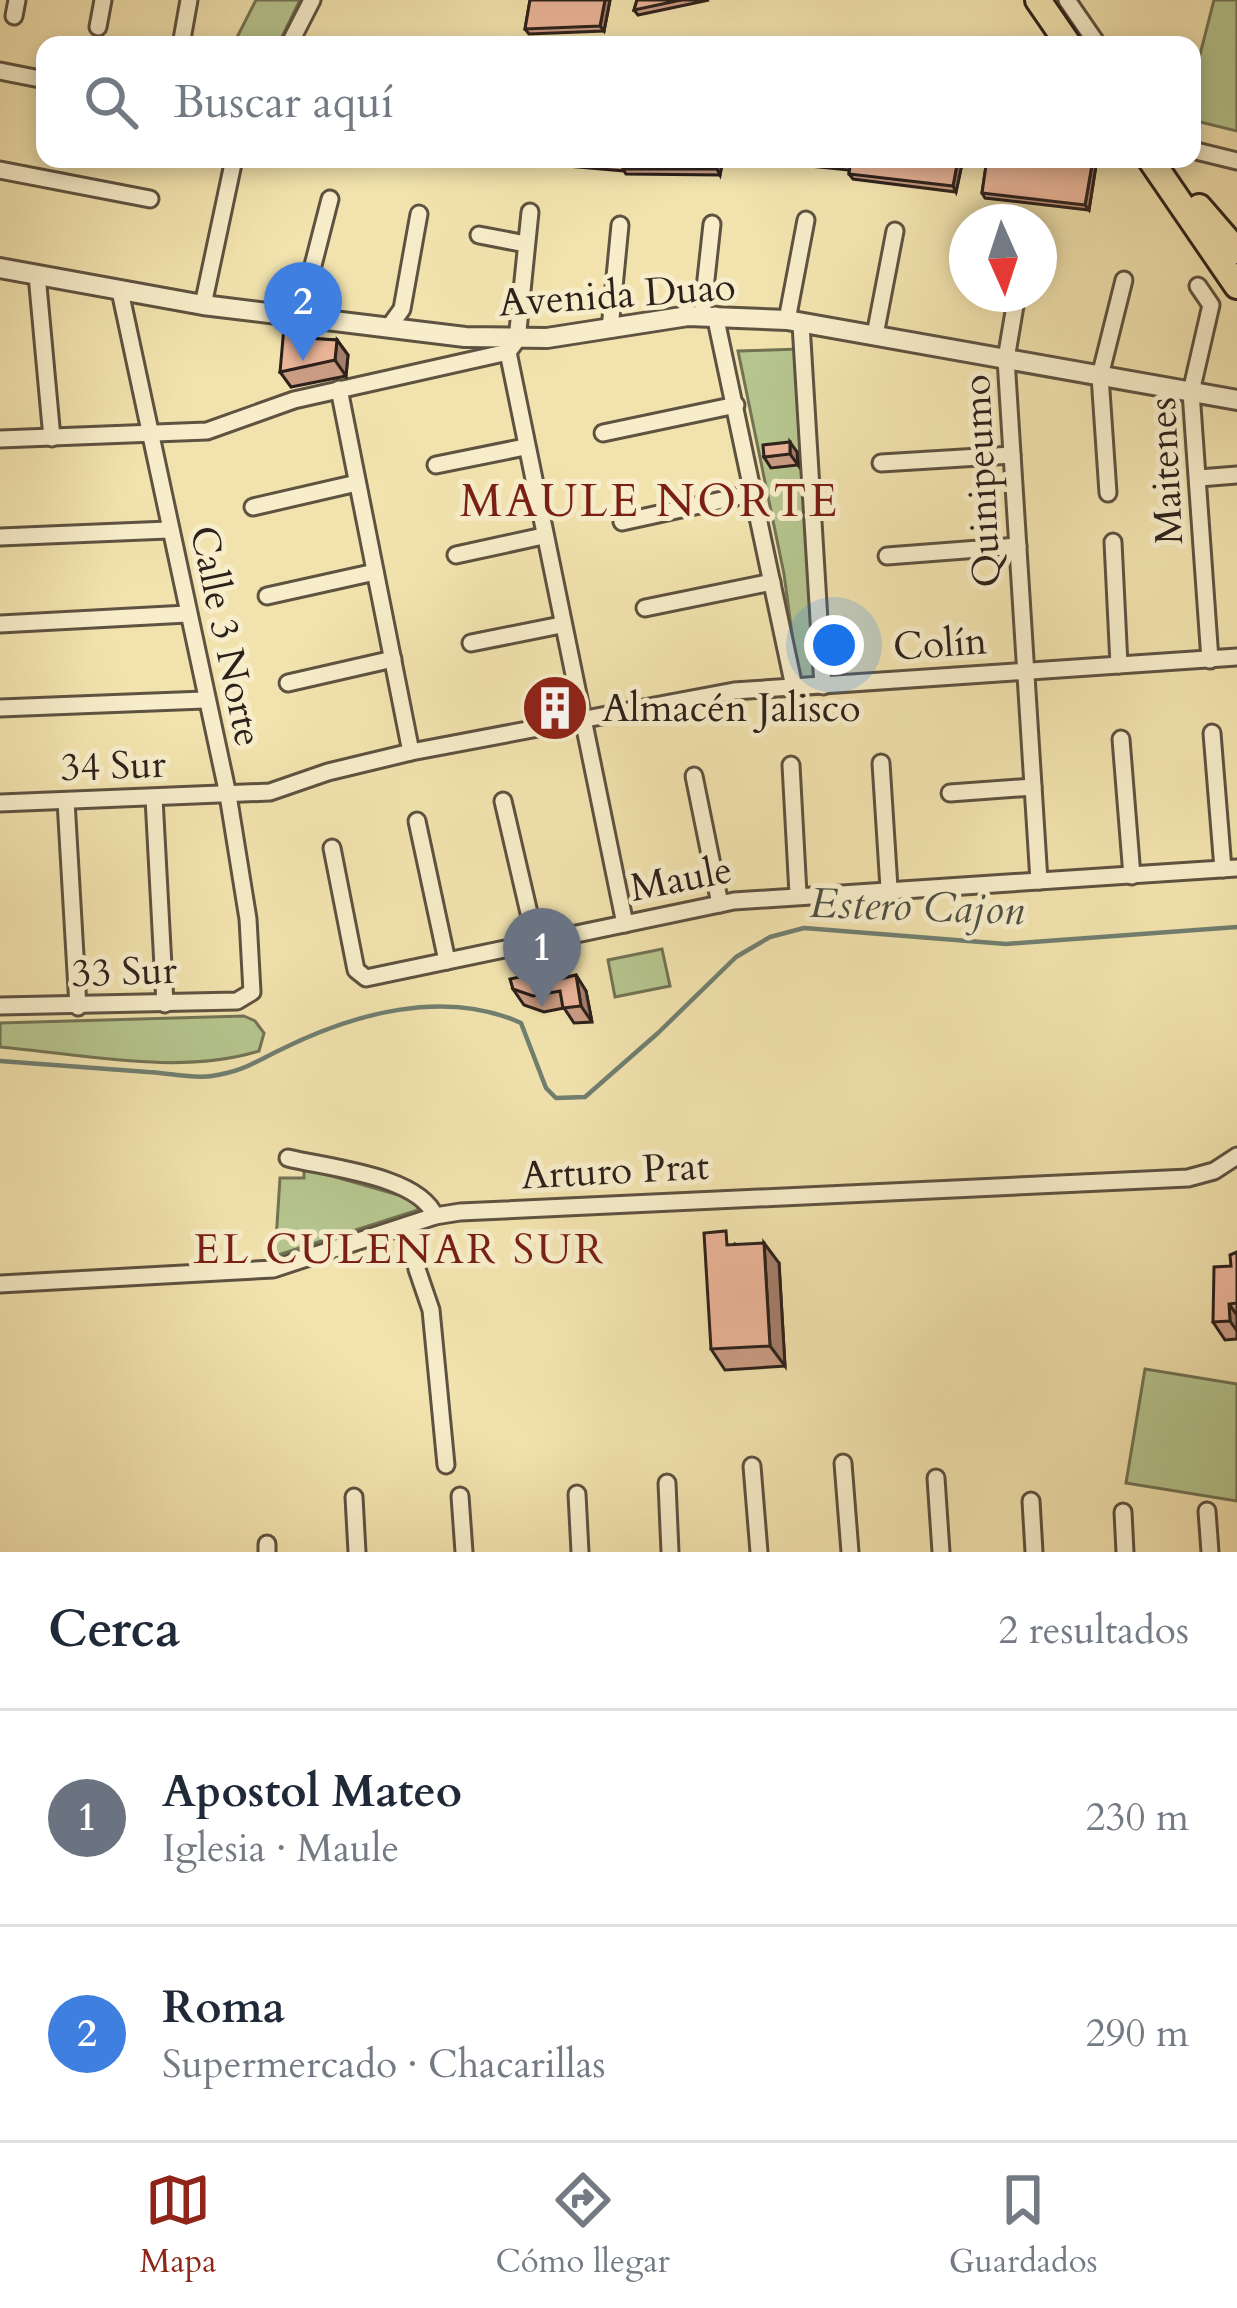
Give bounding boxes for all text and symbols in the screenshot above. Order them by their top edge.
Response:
search box [36,36,1201,168]
icon: search [78,69,144,135]
text: Buscar aquí [174,72,394,133]
north arrow [949,204,1057,312]
street label: Avenida Duao [497,260,737,330]
pin: 2 [264,262,342,361]
street label: Quinipeumo [950,373,1014,589]
street label: Maitenes [1136,396,1196,546]
district label: MAULE NORTE [460,471,840,532]
street label: Calle 3 Norte [177,521,275,751]
street label: Colín [891,614,989,674]
your location [804,615,864,675]
building icon: Almacén Jalisco [520,673,590,743]
place label: Almacén Jalisco [602,682,861,735]
street label: 34 Sur [59,738,167,794]
street label: Maule [626,843,736,915]
water label: Estero Cajon [809,875,1026,939]
pin: 1 [503,908,581,1007]
street label: 33 Sur [70,944,178,1000]
street label: Arturo Prat [520,1140,710,1202]
district label: EL CULENAR SUR [194,1221,606,1278]
text: Cerca [48,1595,180,1665]
text: 2 resultados [998,1604,1189,1657]
text: Apostol Mateo [162,1761,462,1822]
text: 1 [77,1791,97,1844]
text: 230 m [1086,1791,1189,1844]
text: Iglesia · Maule [162,1822,399,1875]
text: Roma [162,1977,285,2038]
text: 2 [77,2007,97,2060]
text: 290 m [1086,2007,1189,2060]
text: Supermercado · Chacarillas [162,2038,606,2091]
tab: Mapa [139,2167,217,2284]
tab: Cómo llegar [496,2167,670,2284]
tab: Guardados [949,2167,1098,2284]

